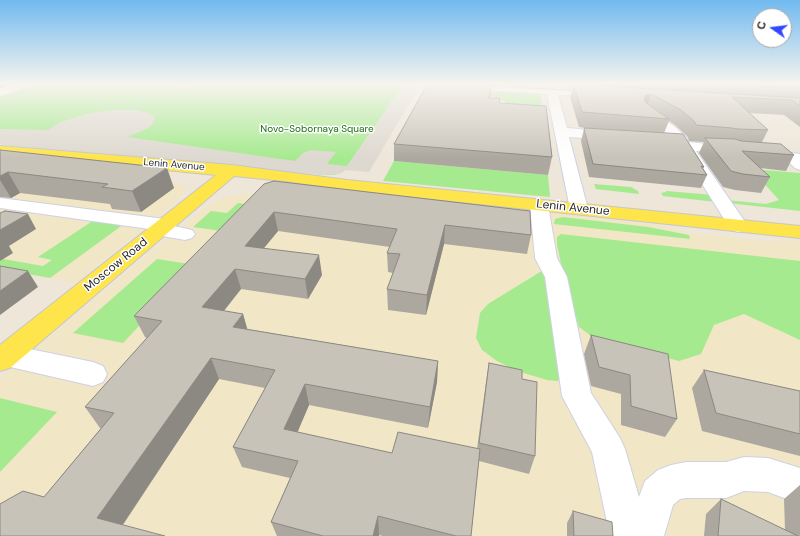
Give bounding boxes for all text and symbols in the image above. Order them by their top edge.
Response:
north arrow [752,8,792,48]
text: С [754,20,769,31]
park label: Novo-Sobornaya Square [260,123,374,135]
street label: Lenin Avenue [143,156,205,174]
street label: Lenin Avenue [536,197,610,219]
street label: Moscow Road [81,235,151,295]

